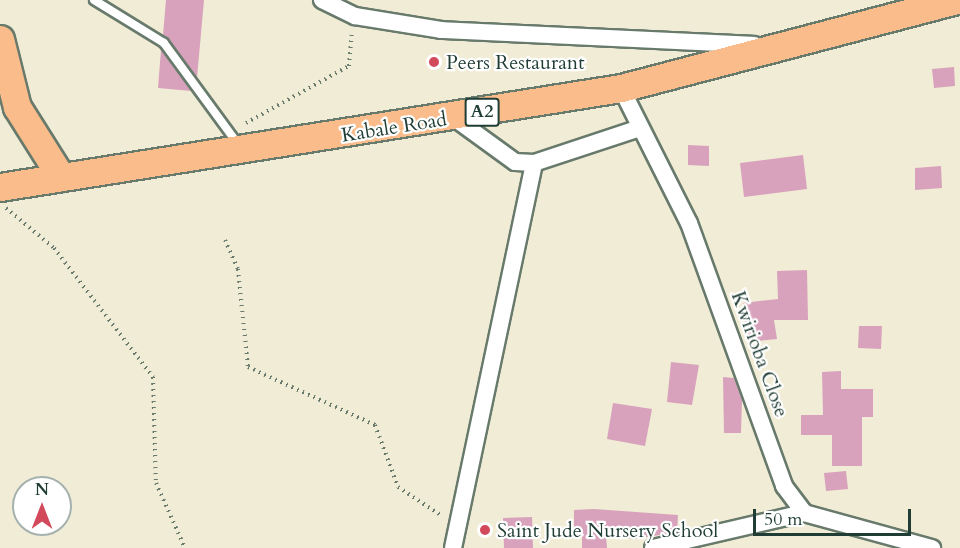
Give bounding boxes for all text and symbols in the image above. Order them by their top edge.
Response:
place label: Peers Restaurant [446,50,585,74]
marker: Peers Restaurant [427,55,441,69]
road number: A2 [464,97,500,127]
street label: Kabale Road [340,107,448,147]
street label: Kwirioba Close [726,288,794,420]
north arrow [12,476,72,536]
text: N [35,479,49,501]
scale bar [756,497,914,535]
text: 50 m [764,507,803,532]
place label: Saint Jude Nursery School [497,518,718,542]
marker: Saint Jude Nursery School [478,523,492,537]

